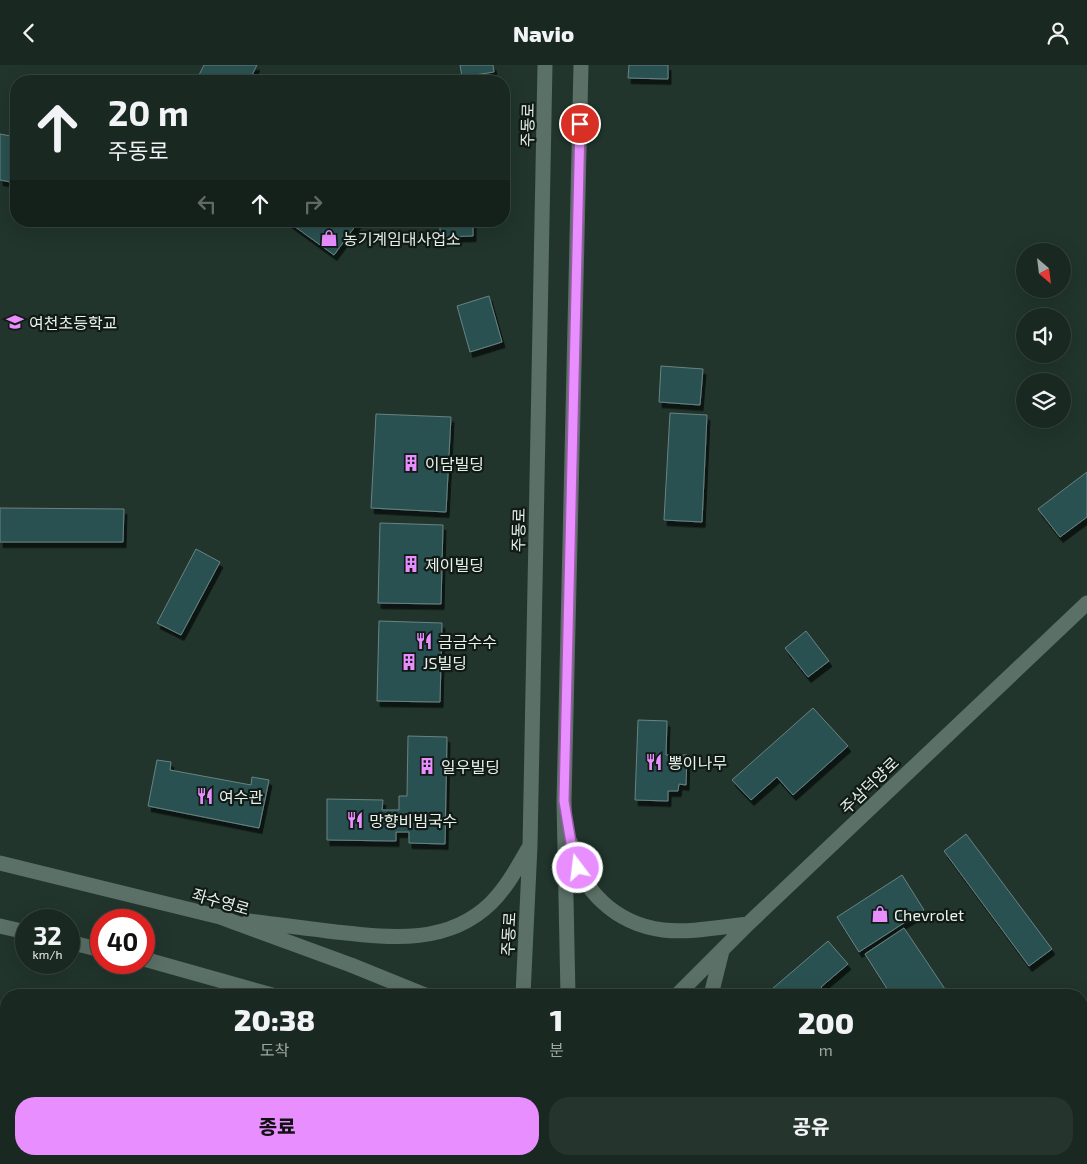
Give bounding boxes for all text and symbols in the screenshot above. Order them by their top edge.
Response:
icon: back [15,19,43,47]
icon: person [1044,19,1072,47]
text: Navio [513,20,574,46]
text: 20 m [108,91,189,133]
icon: ahead [25,95,90,160]
street label: 주동로 [517,102,537,147]
pin [559,103,601,145]
icon: arrive [566,110,594,138]
text: 주동로 [108,137,169,163]
icon: left [193,190,221,218]
icon: ahead [246,190,274,218]
icon: right [299,190,327,218]
shop icon: 농기계임대사업소 [319,228,339,248]
place label: 농기계임대사업소 [343,229,461,248]
north arrow [1016,243,1071,297]
map controls [1016,243,1071,428]
button: sound [1016,308,1071,363]
school or university icon: 여천초등학교 [5,312,25,332]
place label: 여천초등학교 [29,313,117,332]
button: layers [1016,373,1071,428]
building icon: 이담빌딩 [401,453,421,473]
place label: 이담빌딩 [425,454,484,473]
street label: 주동로 [508,507,528,552]
building icon: 제이빌딩 [401,554,421,574]
place label: 제이빌딩 [425,555,484,574]
restaurant icon: 금금수수 [414,631,434,651]
place label: 금금수수 [438,632,497,651]
building icon: JS빌딩 [399,652,419,672]
place label: JS빌딩 [423,653,467,672]
restaurant icon: 뽕이나무 [644,752,664,772]
street label: 주삼덕양로 [836,752,902,817]
place label: 뽕이나무 [668,753,727,772]
building icon: 일우빌딩 [417,756,437,776]
place label: 일우빌딩 [441,757,500,776]
restaurant icon: 여수관 [195,786,215,806]
place label: 여수관 [219,787,263,806]
restaurant icon: 망향비빔국수 [345,810,365,830]
place label: 망향비빔국수 [369,811,457,830]
position arrow [551,841,603,893]
street label: 좌수영로 [190,884,252,918]
shop icon: Chevrolet [870,904,890,924]
place label: Chevrolet [894,905,964,924]
speed limit sign: 40 [90,909,155,974]
street label: 주동로 [497,911,519,957]
text: 32 [33,920,62,950]
text: km/h [33,947,62,961]
text: 20:38 [234,1001,315,1037]
text: 1 [550,1001,563,1037]
text: 200 [798,1004,854,1040]
text: 도착 [260,1040,289,1059]
text: 분 [549,1040,564,1059]
text: m [819,1040,833,1059]
button: 종료 [15,1097,539,1155]
button: 공유 [549,1097,1073,1155]

